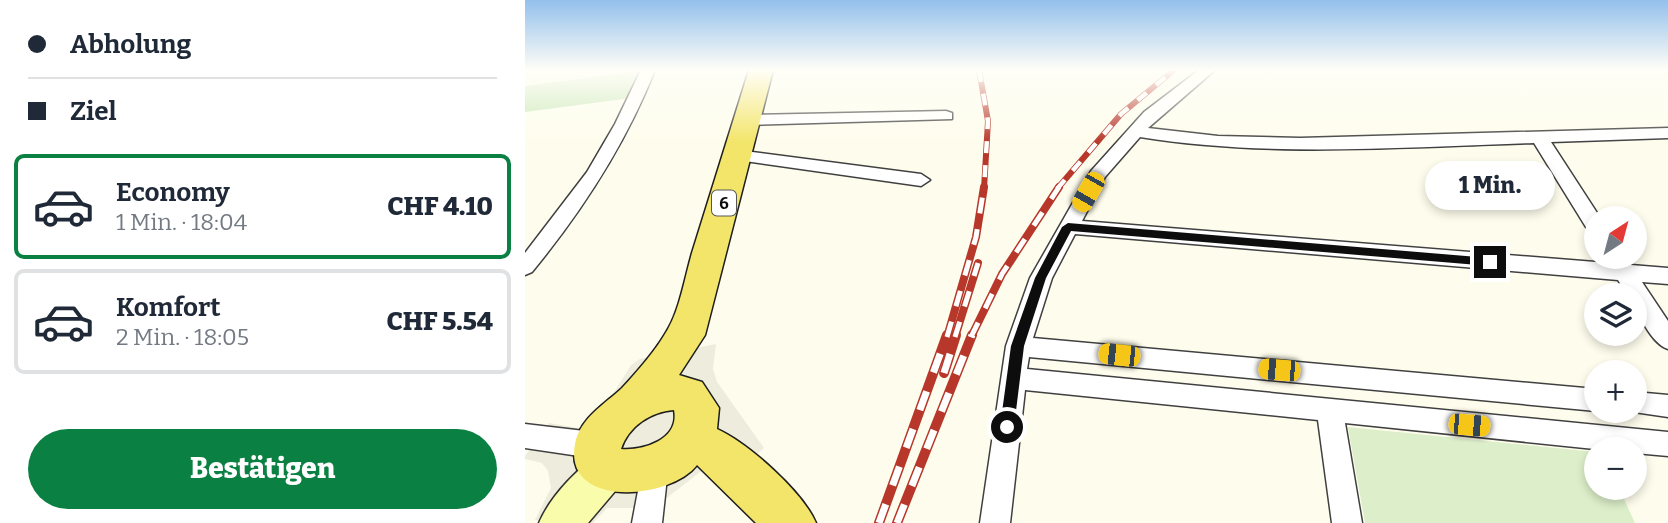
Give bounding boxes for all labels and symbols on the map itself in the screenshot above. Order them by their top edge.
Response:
callout: 1 Min. [1425,160,1555,210]
car [1069,169,1108,215]
road number: 6 [712,190,736,216]
north arrow [1584,206,1647,270]
route end [1474,246,1506,278]
car [1098,342,1141,368]
car [1258,358,1301,382]
route start [991,411,1023,443]
car [1448,413,1491,437]

